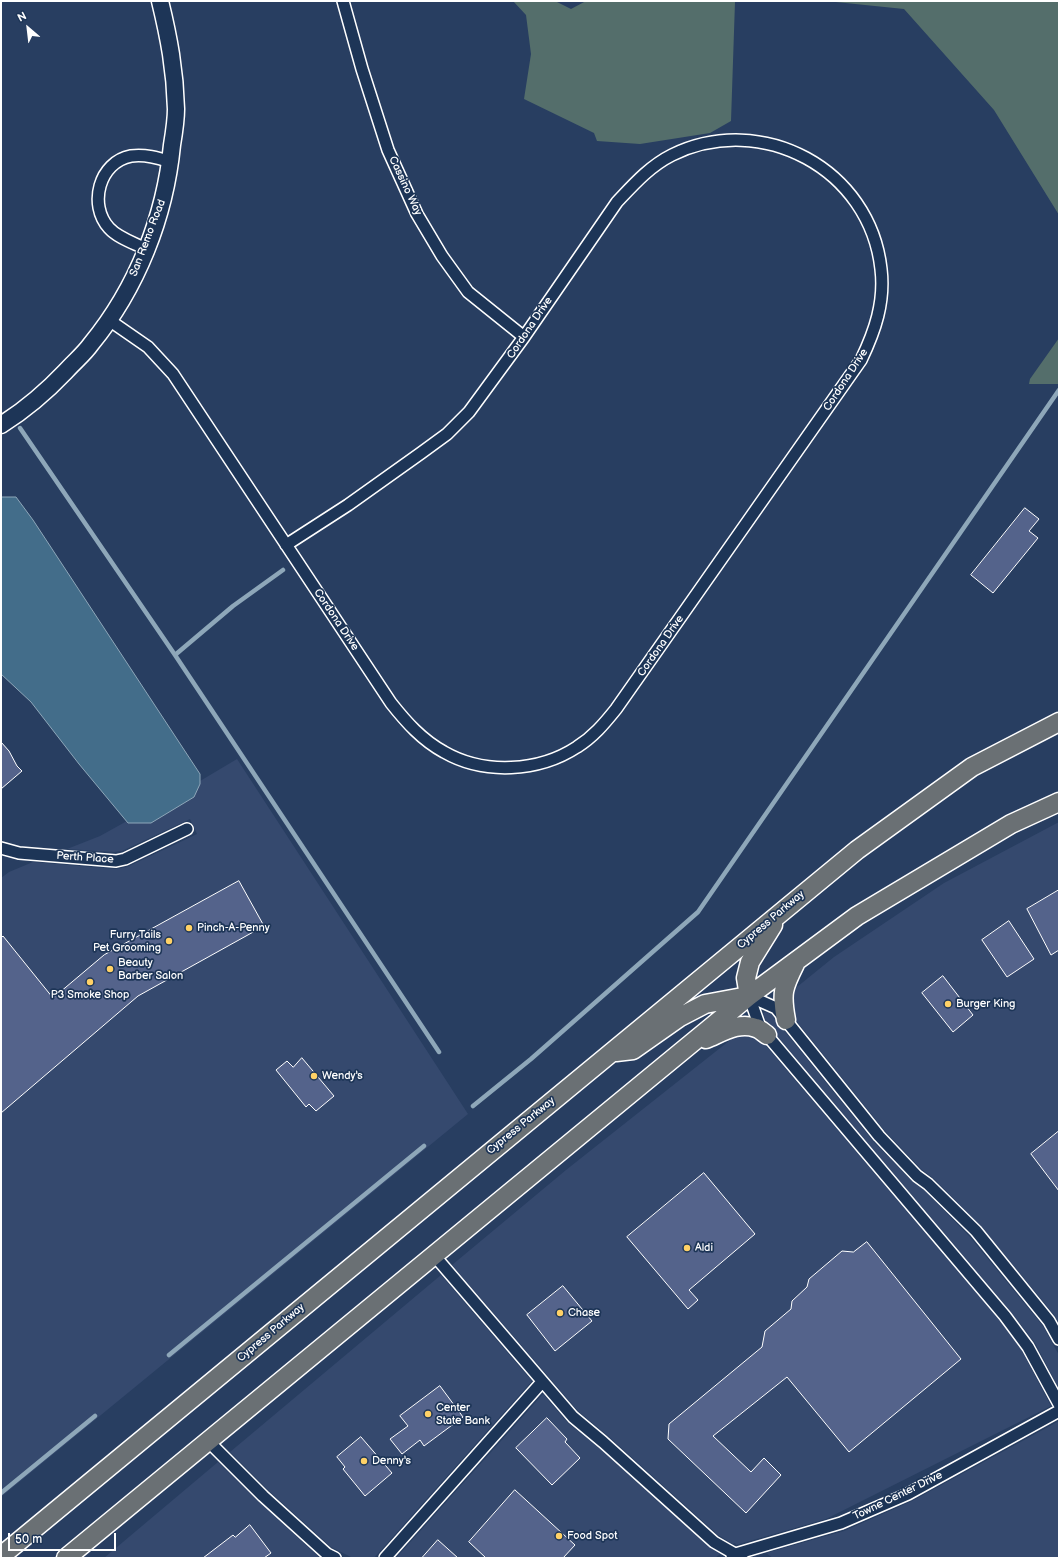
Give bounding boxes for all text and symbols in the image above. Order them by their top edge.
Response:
north arrow [8,8,48,48]
text: N [15,9,29,25]
street label: Cassino Way [386,154,424,218]
street label: San Remo Road [127,198,169,278]
street label: Cordona Drive [505,295,555,361]
street label: Cordona Drive [821,346,871,414]
street label: Cordona Drive [311,587,361,653]
street label: Cordona Drive [635,613,687,679]
street label: Perth Place [56,849,114,867]
street label: Cypress Parkway [735,888,807,952]
place label: Pinch-A-Penny [197,921,270,935]
marker: Pinch-A-Penny [184,923,194,933]
place label: Furry Tails Pet Grooming [93,928,161,954]
marker: Furry Tails Pet Grooming [164,936,174,946]
place label: Beauty Barber Salon [118,956,183,982]
marker: Beauty Barber Salon [105,964,115,974]
marker: P3 Smoke Shop [85,977,95,987]
place label: P3 Smoke Shop [51,988,129,1002]
place label: Burger King [956,997,1015,1011]
marker: Burger King [943,999,953,1009]
place label: Wendy's [322,1069,363,1083]
marker: Wendy's [309,1071,319,1081]
street label: Cypress Parkway [484,1094,558,1158]
place label: Aldi [695,1241,713,1255]
marker: Aldi [682,1243,692,1253]
street label: Cypress Parkway [235,1301,307,1365]
place label: Chase [568,1306,600,1320]
marker: Chase [555,1308,565,1318]
place label: Center State Bank [436,1401,490,1427]
marker: Center State Bank [423,1409,433,1419]
place label: Denny's [372,1454,411,1468]
marker: Denny's [359,1456,369,1466]
street label: Towne Center Drive [851,1469,945,1523]
scale bar [10,1525,118,1551]
place label: Food Spot [567,1529,618,1543]
marker: Food Spot [554,1531,564,1541]
text: 50 m [15,1532,42,1547]

